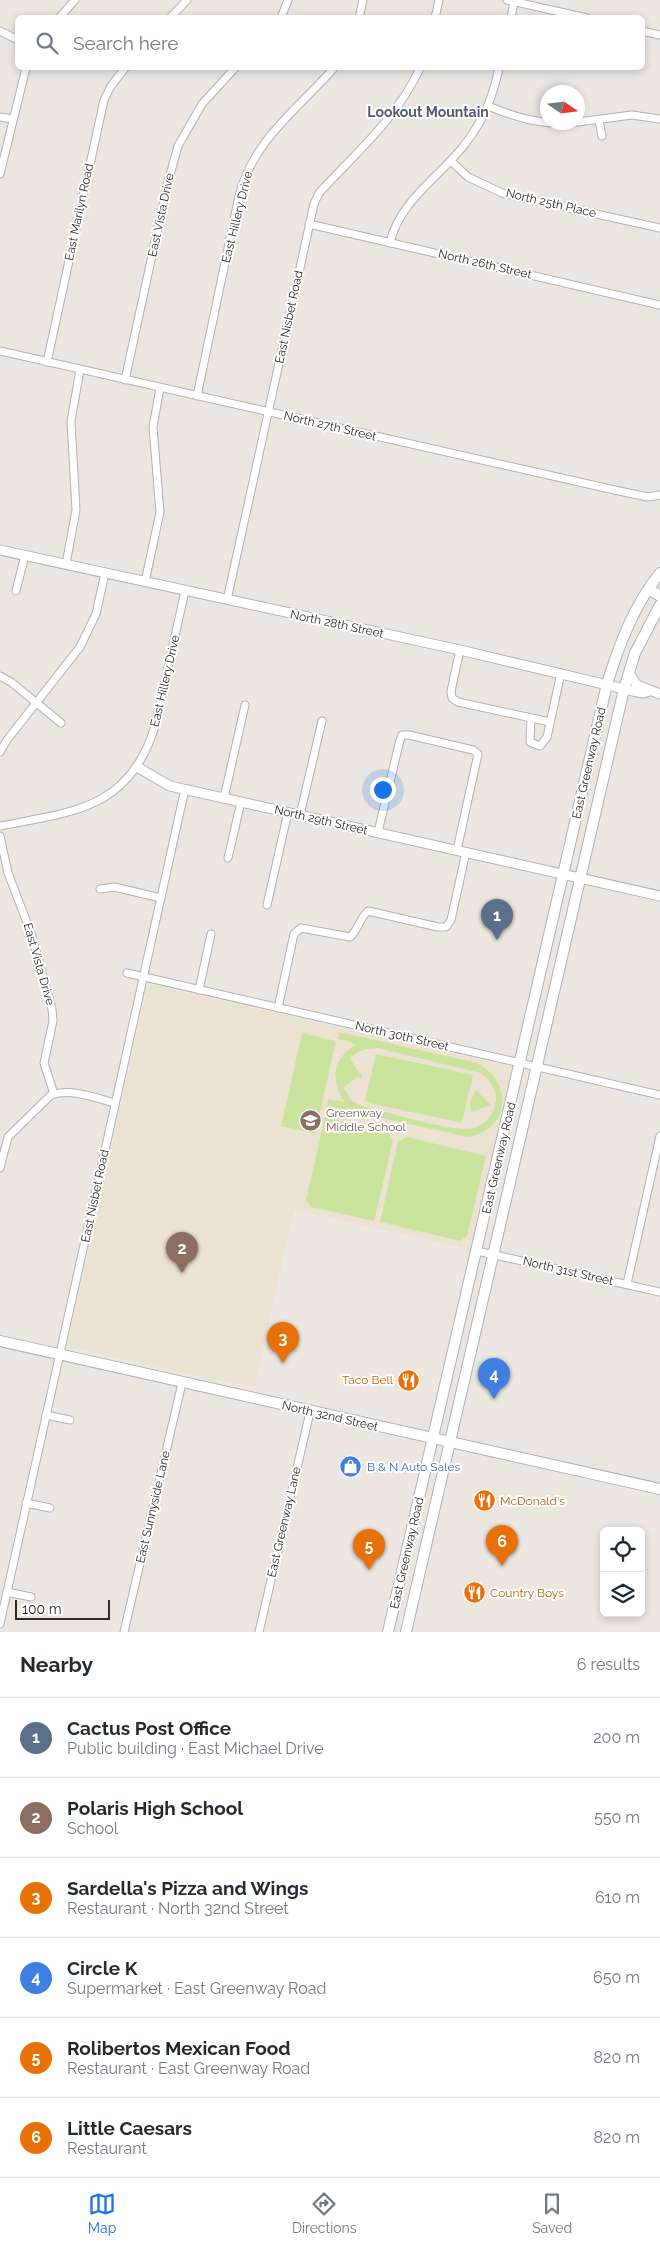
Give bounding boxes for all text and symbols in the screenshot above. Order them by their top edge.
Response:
search box [15,15,645,70]
icon: search [33,29,61,57]
text: Search here [73,32,179,54]
north arrow [540,85,585,130]
district label: Lookout Mountain [367,104,489,120]
street label: East Marilyn Road [62,162,96,262]
street label: East Hillery Drive [219,170,255,264]
street label: East Vista Drive [145,172,177,258]
street label: North 25th Place [504,186,598,220]
street label: North 26th Street [437,246,533,282]
street label: East Nisbet Road [272,269,306,365]
street label: North 27th Street [282,409,378,443]
street label: North 28th Street [289,607,385,641]
street label: East Hillery Drive [148,634,182,728]
street label: East Greenway Road [569,706,609,820]
your location [370,777,396,803]
street label: North 29th Street [273,802,369,838]
pin: 1 [481,899,513,940]
street label: East Vista Drive [21,921,57,1007]
street label: North 30th Street [354,1018,450,1054]
street label: East Greenway Road [479,1101,519,1215]
place label: Greenway Middle School [326,1106,407,1134]
school or university icon: Greenway Middle School [298,1108,322,1132]
street label: East Nisbet Road [78,1148,112,1244]
pin: 2 [166,1232,198,1273]
street label: North 31st Street [521,1254,615,1288]
pin: 3 [267,1322,299,1363]
pin: 4 [478,1358,510,1399]
restaurant icon: Taco Bell [397,1368,421,1392]
place label: Taco Bell [342,1373,394,1387]
street label: North 32nd Street [281,1398,379,1434]
street label: East Sunnyside Lane [133,1449,173,1565]
shop icon: B & N Auto Sales [339,1455,363,1479]
place label: B & N Auto Sales [367,1460,460,1474]
street label: East Greenway Lane [264,1465,304,1579]
restaurant icon: McDonald's [472,1489,496,1513]
place label: McDonald's [500,1494,565,1508]
street label: East Greenway Road [387,1496,427,1610]
pin: 6 [486,1525,518,1566]
map controls [600,1527,645,1617]
button: locate [600,1527,645,1572]
pin: 5 [353,1529,385,1570]
button: layers [600,1572,645,1617]
restaurant icon: Country Boys [462,1581,486,1605]
place label: Country Boys [490,1586,564,1600]
scale bar [15,1597,110,1620]
text: 100 m [22,1601,62,1617]
text: Nearby [20,1652,93,1677]
text: 6 results [577,1655,640,1674]
text: Cactus Post Office [67,1717,231,1739]
text: 1 [32,1728,40,1747]
text: 200 m [593,1728,640,1747]
text: Public building · East Michael Drive [67,1739,324,1758]
text: Polaris High School [67,1797,243,1819]
text: 2 [31,1808,41,1827]
text: 550 m [594,1808,640,1827]
text: School [67,1819,118,1838]
text: Sardella's Pizza and Wings [67,1877,308,1899]
text: 3 [32,1888,40,1907]
text: 610 m [595,1888,640,1907]
text: Restaurant · North 32nd Street [67,1899,289,1918]
text: Circle K [67,1957,138,1979]
text: 4 [31,1968,41,1987]
text: 650 m [593,1968,640,1987]
text: Supermarket · East Greenway Road [67,1979,326,1998]
text: Rolibertos Mexican Food [67,2037,291,2059]
text: 5 [32,2048,40,2067]
text: 820 m [594,2048,640,2067]
text: Restaurant · East Greenway Road [67,2059,310,2078]
text: Little Caesars [67,2117,192,2139]
text: 6 [31,2128,41,2147]
text: 820 m [594,2128,640,2147]
text: Restaurant [67,2139,147,2158]
tab: Map [88,2190,116,2236]
tab: Directions [292,2190,357,2236]
tab: Saved [532,2190,572,2236]

